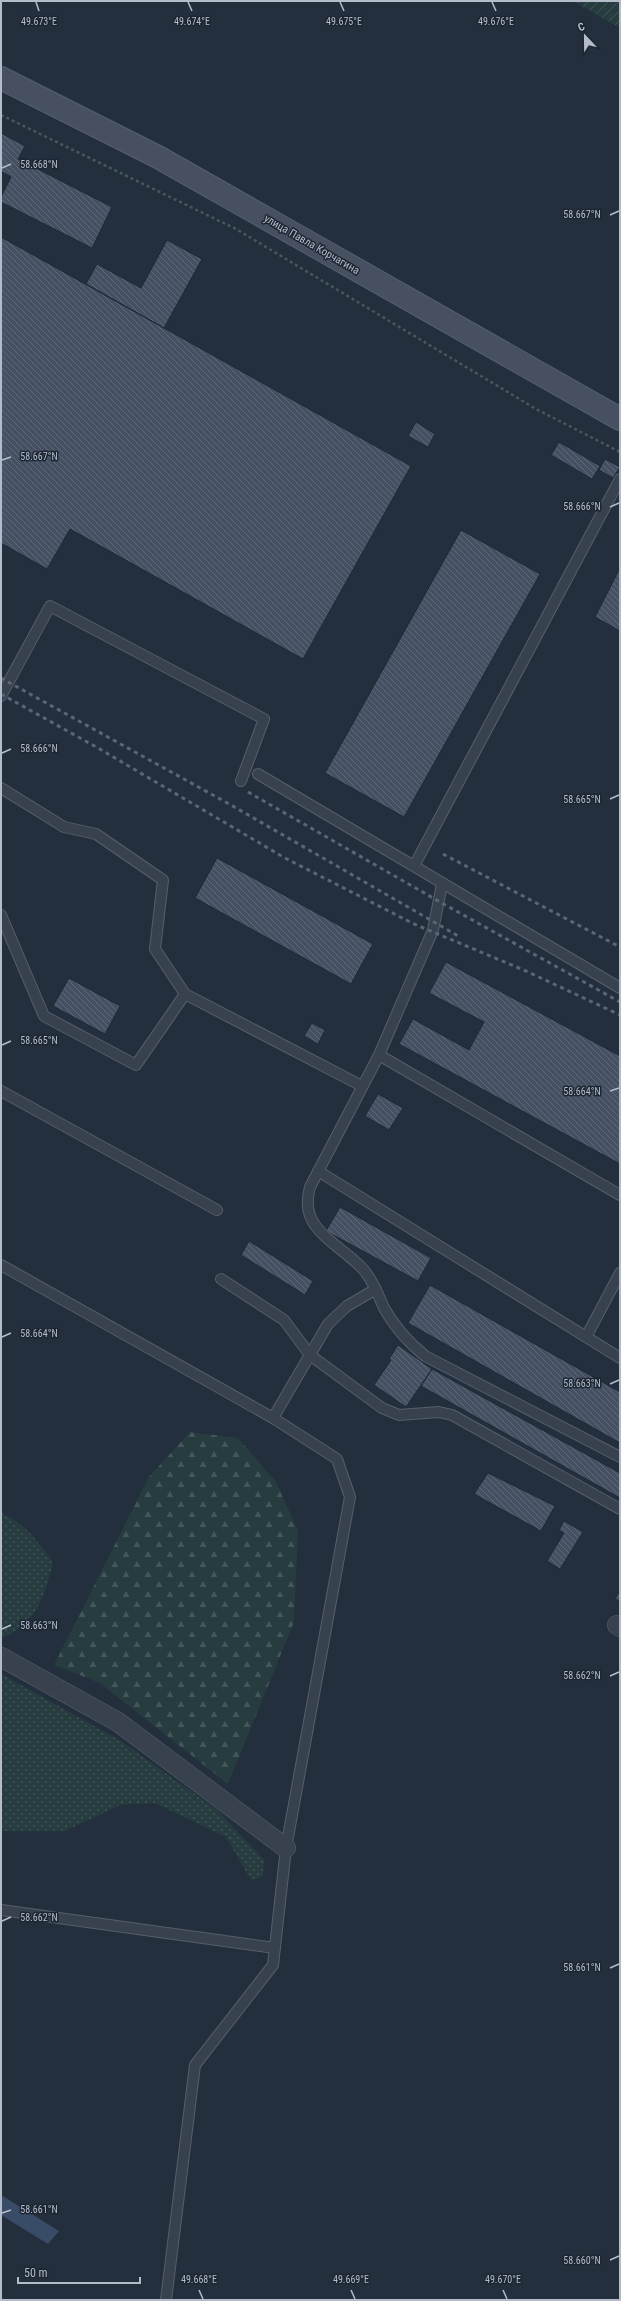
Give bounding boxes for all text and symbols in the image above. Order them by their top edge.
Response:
text: 49.673°E [21,16,57,27]
text: 49.674°E [174,16,210,27]
text: 49.675°E [326,16,362,27]
text: 49.676°E [478,16,514,27]
north arrow [565,16,605,56]
text: С [576,20,587,34]
text: 58.668°N [20,159,58,170]
text: 58.667°N [563,209,601,220]
street label: улица Павла Корчагина [262,212,362,277]
text: 58.667°N [20,451,58,462]
text: 58.666°N [563,501,601,512]
text: 58.666°N [20,743,58,754]
text: 58.665°N [563,794,601,805]
text: 58.665°N [20,1035,58,1046]
text: 58.664°N [563,1086,601,1097]
text: 58.664°N [20,1328,58,1339]
text: 58.663°N [563,1378,601,1389]
text: 58.663°N [20,1620,58,1631]
text: 58.662°N [563,1670,601,1681]
text: 58.662°N [20,1912,58,1923]
text: 58.661°N [563,1962,601,1973]
text: 58.661°N [20,2204,58,2215]
text: 58.660°N [563,2255,601,2266]
scale bar [18,2259,140,2285]
text: 50 m [24,2266,48,2280]
text: 49.668°E [181,2274,217,2285]
text: 49.669°E [333,2274,369,2285]
text: 49.670°E [485,2274,521,2285]

